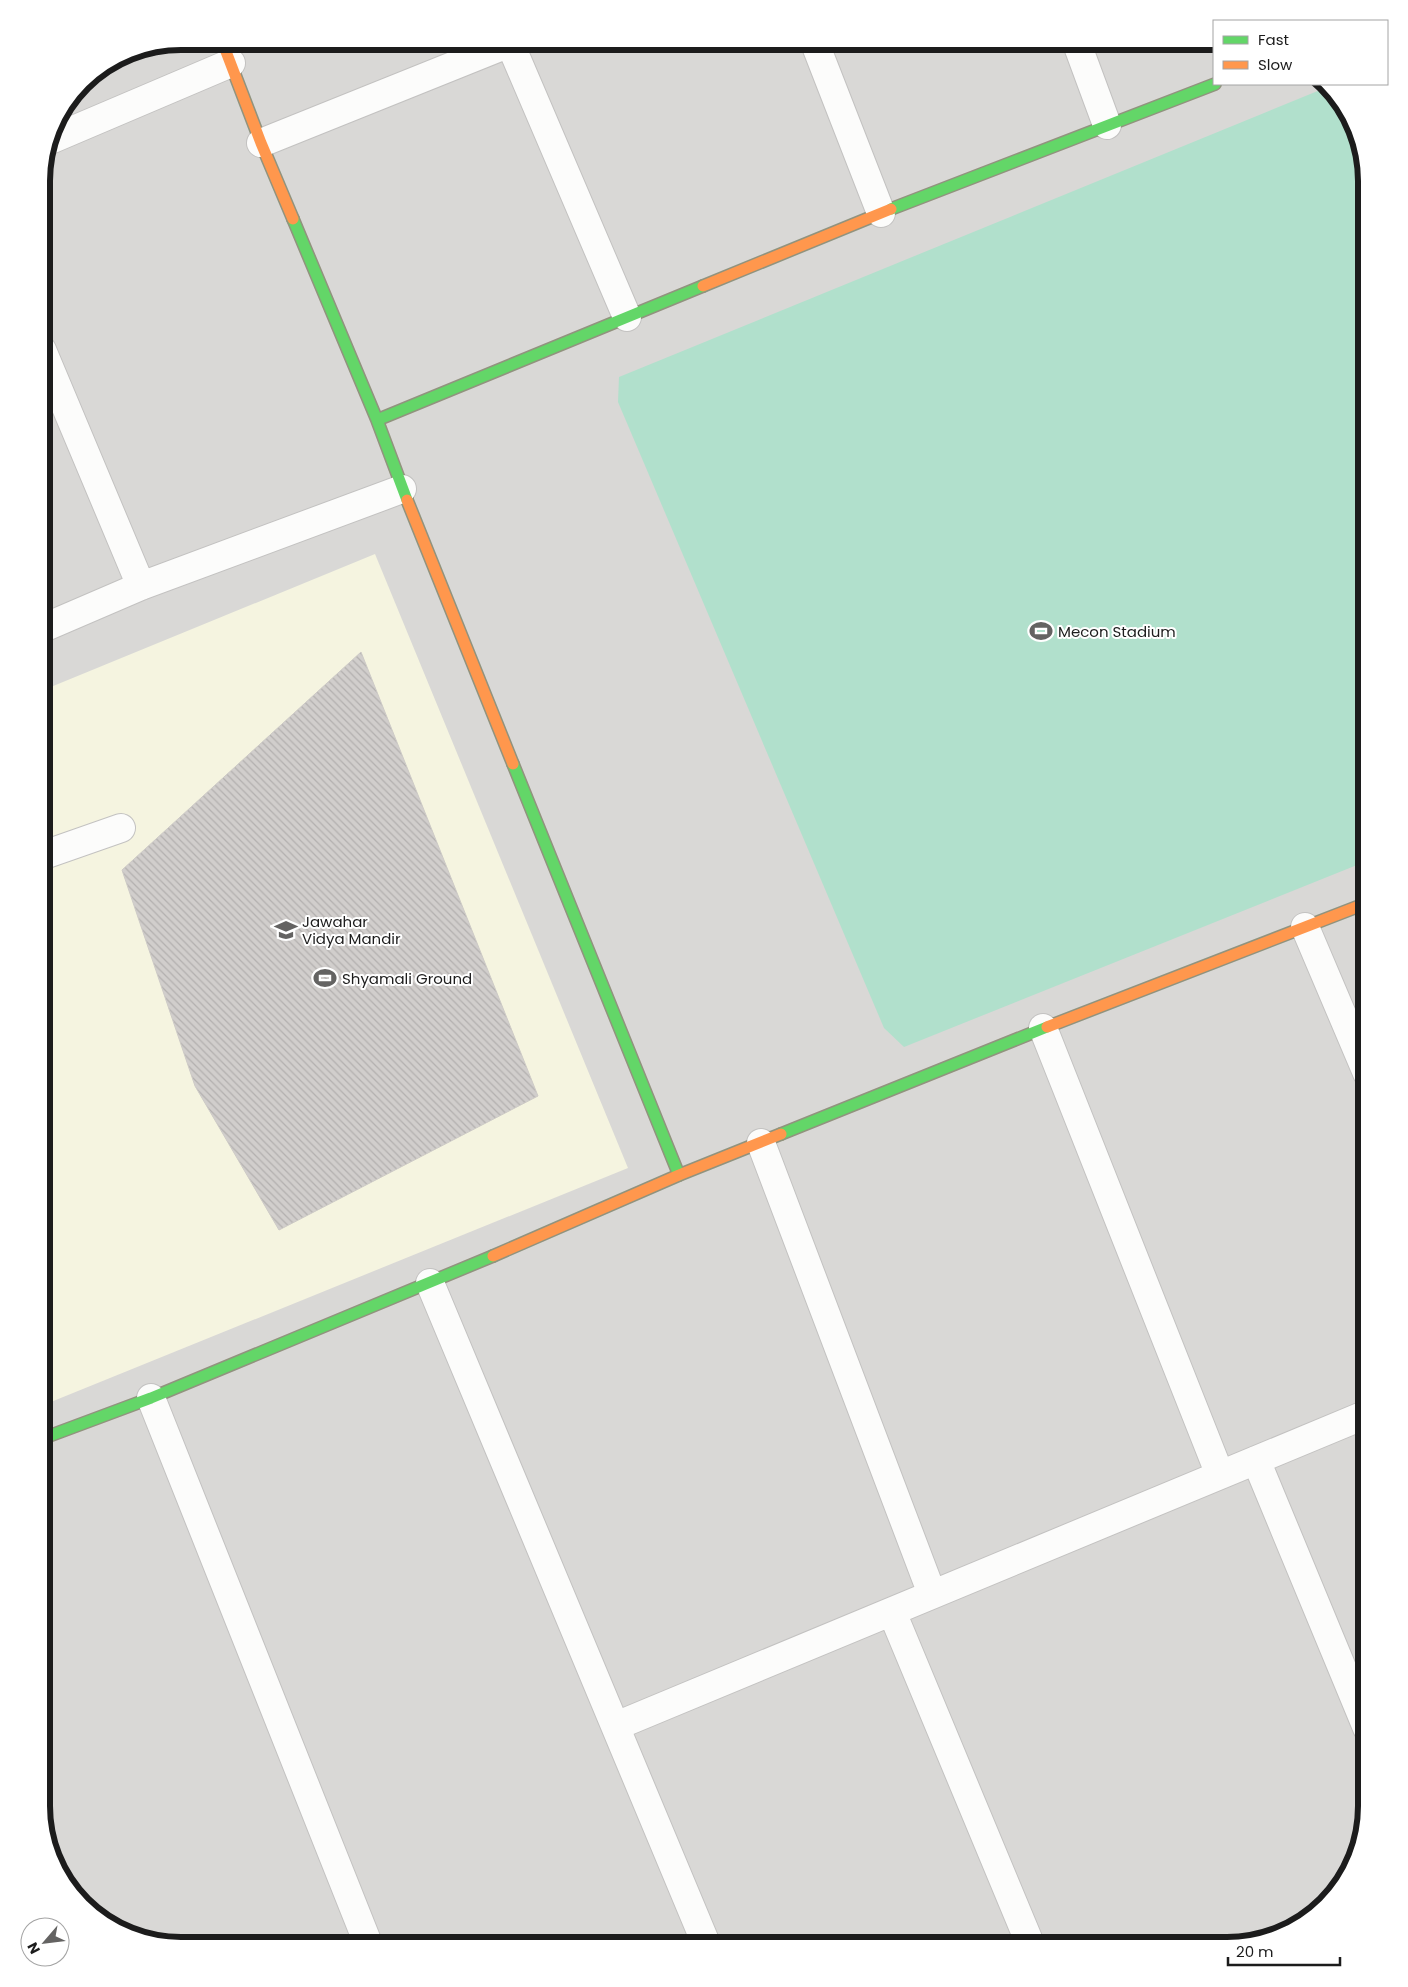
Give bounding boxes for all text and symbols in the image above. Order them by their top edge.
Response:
legend [1213,20,1388,85]
text: Fast [1258,29,1289,50]
text: Slow [1258,54,1293,75]
sports icon: Mecon Stadium [1028,618,1054,644]
place label: Mecon Stadium [1058,621,1176,642]
place label: Jawahar Vidya Mandir [302,911,401,949]
school or university icon: Jawahar Vidya Mandir [273,917,299,943]
sports icon: Shyamali Ground [312,965,338,991]
place label: Shyamali Ground [342,968,472,989]
north arrow [20,1917,70,1967]
scale bar [1228,1934,1340,1966]
text: N [22,1939,45,1957]
text: 20 m [1236,1941,1274,1962]

